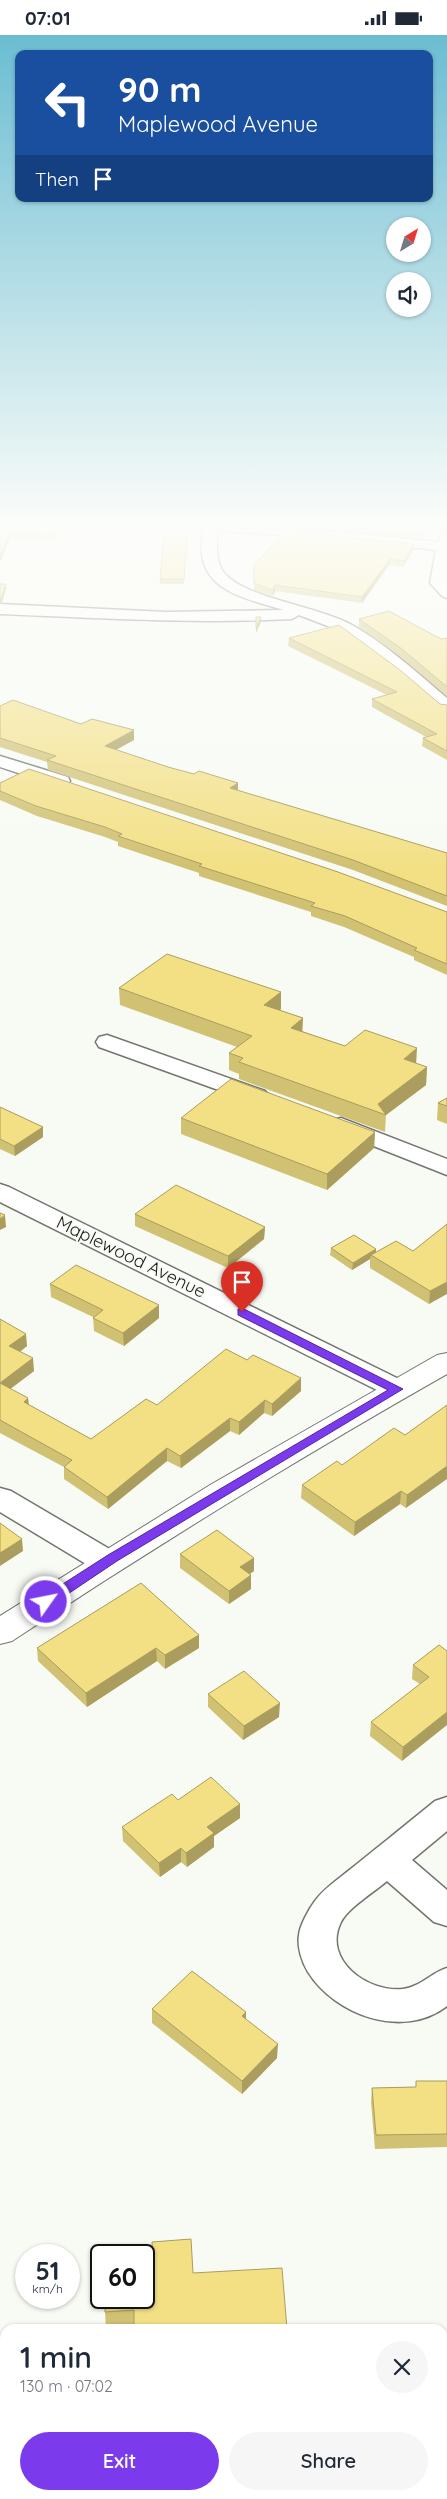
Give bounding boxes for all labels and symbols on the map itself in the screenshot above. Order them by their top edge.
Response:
north arrow [386,217,431,263]
street label: Maplewood Avenue [53,1210,210,1303]
pin [221,1261,263,1312]
position arrow [19,1575,71,1627]
speed limit sign: 60 [90,2244,155,2309]

